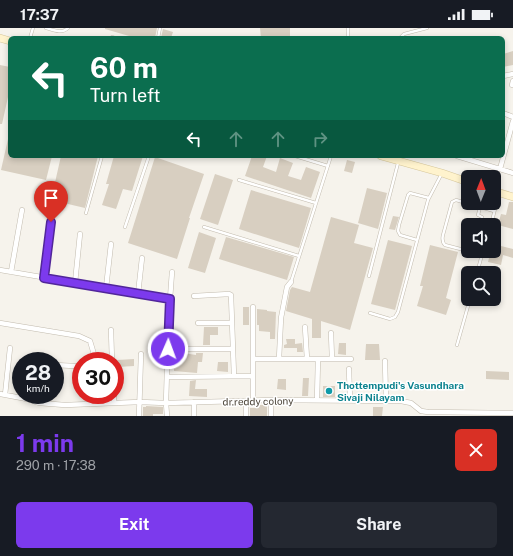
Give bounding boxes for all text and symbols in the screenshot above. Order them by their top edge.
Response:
text: 17:37 [20,6,59,23]
text: 60 m [90,51,158,84]
icon: left [24,52,76,104]
text: Turn left [90,85,160,106]
icon: left [183,128,205,150]
icon: ahead [225,128,247,150]
icon: ahead [267,128,289,150]
icon: right [309,128,331,150]
north arrow [461,170,501,210]
map controls [461,170,501,306]
pin [34,181,68,222]
icon: arrive [40,187,62,209]
button: sound [461,218,501,258]
button: search [461,266,501,306]
position arrow [147,328,189,370]
speed limit sign: 30 [72,352,124,404]
text: 28 [25,361,51,385]
place label: Thottempudi's Vasundhara Sivaji Nilayam [337,379,464,403]
text: km/h [26,382,50,394]
marker: Thottempudi's Vasundhara Sivaji Nilayam [324,386,334,396]
street label: dr.reddy colony [222,394,294,408]
text: 1 min [16,429,74,457]
button: close [455,429,497,471]
text: 290 m · 17:38 [16,458,96,473]
button: Exit [16,502,253,548]
button: Share [261,502,497,548]

